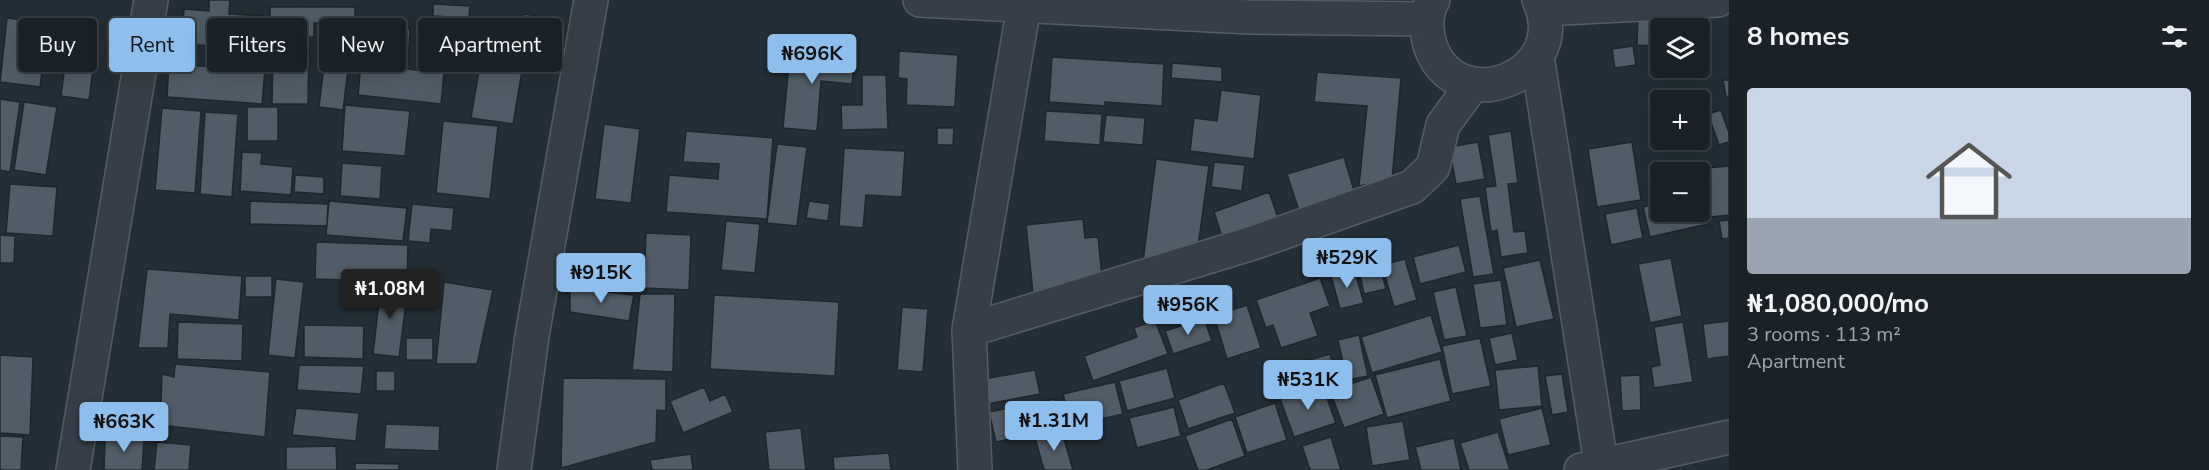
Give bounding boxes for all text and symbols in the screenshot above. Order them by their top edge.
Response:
chip: Buy [18,18,97,72]
chip: Rent [109,18,195,72]
chip: Filters [207,18,307,72]
chip: New [319,18,406,72]
chip: Apartment [418,18,562,72]
map controls [1650,18,1710,222]
button: layers [1650,18,1710,78]
text: 8 homes [1747,19,1849,54]
icon: filters [2158,20,2191,53]
pin: ₦696K [770,34,854,85]
text: ₦696K [781,40,843,67]
button: + [1650,90,1710,150]
icon: home [1915,127,2023,235]
button: − [1650,162,1710,222]
pin: ₦529K [1305,238,1389,289]
text: ₦529K [1316,244,1378,271]
pin: ₦915K [559,253,643,304]
text: ₦915K [570,259,632,286]
pin: ₦1.08M [341,269,439,320]
text: ₦1.08M [355,275,425,302]
pin: ₦956K [1146,285,1230,336]
text: ₦1,080,000/mo [1747,286,1929,321]
text: ₦956K [1157,291,1219,318]
text: 3 rooms · 113 m² [1747,321,1901,348]
text: Apartment [1747,348,1845,375]
pin: ₦531K [1266,360,1350,411]
text: ₦531K [1277,366,1339,393]
pin: ₦1.31M [1005,401,1103,452]
pin: ₦663K [82,402,166,453]
text: ₦1.31M [1019,407,1089,434]
text: ₦663K [93,408,155,435]

